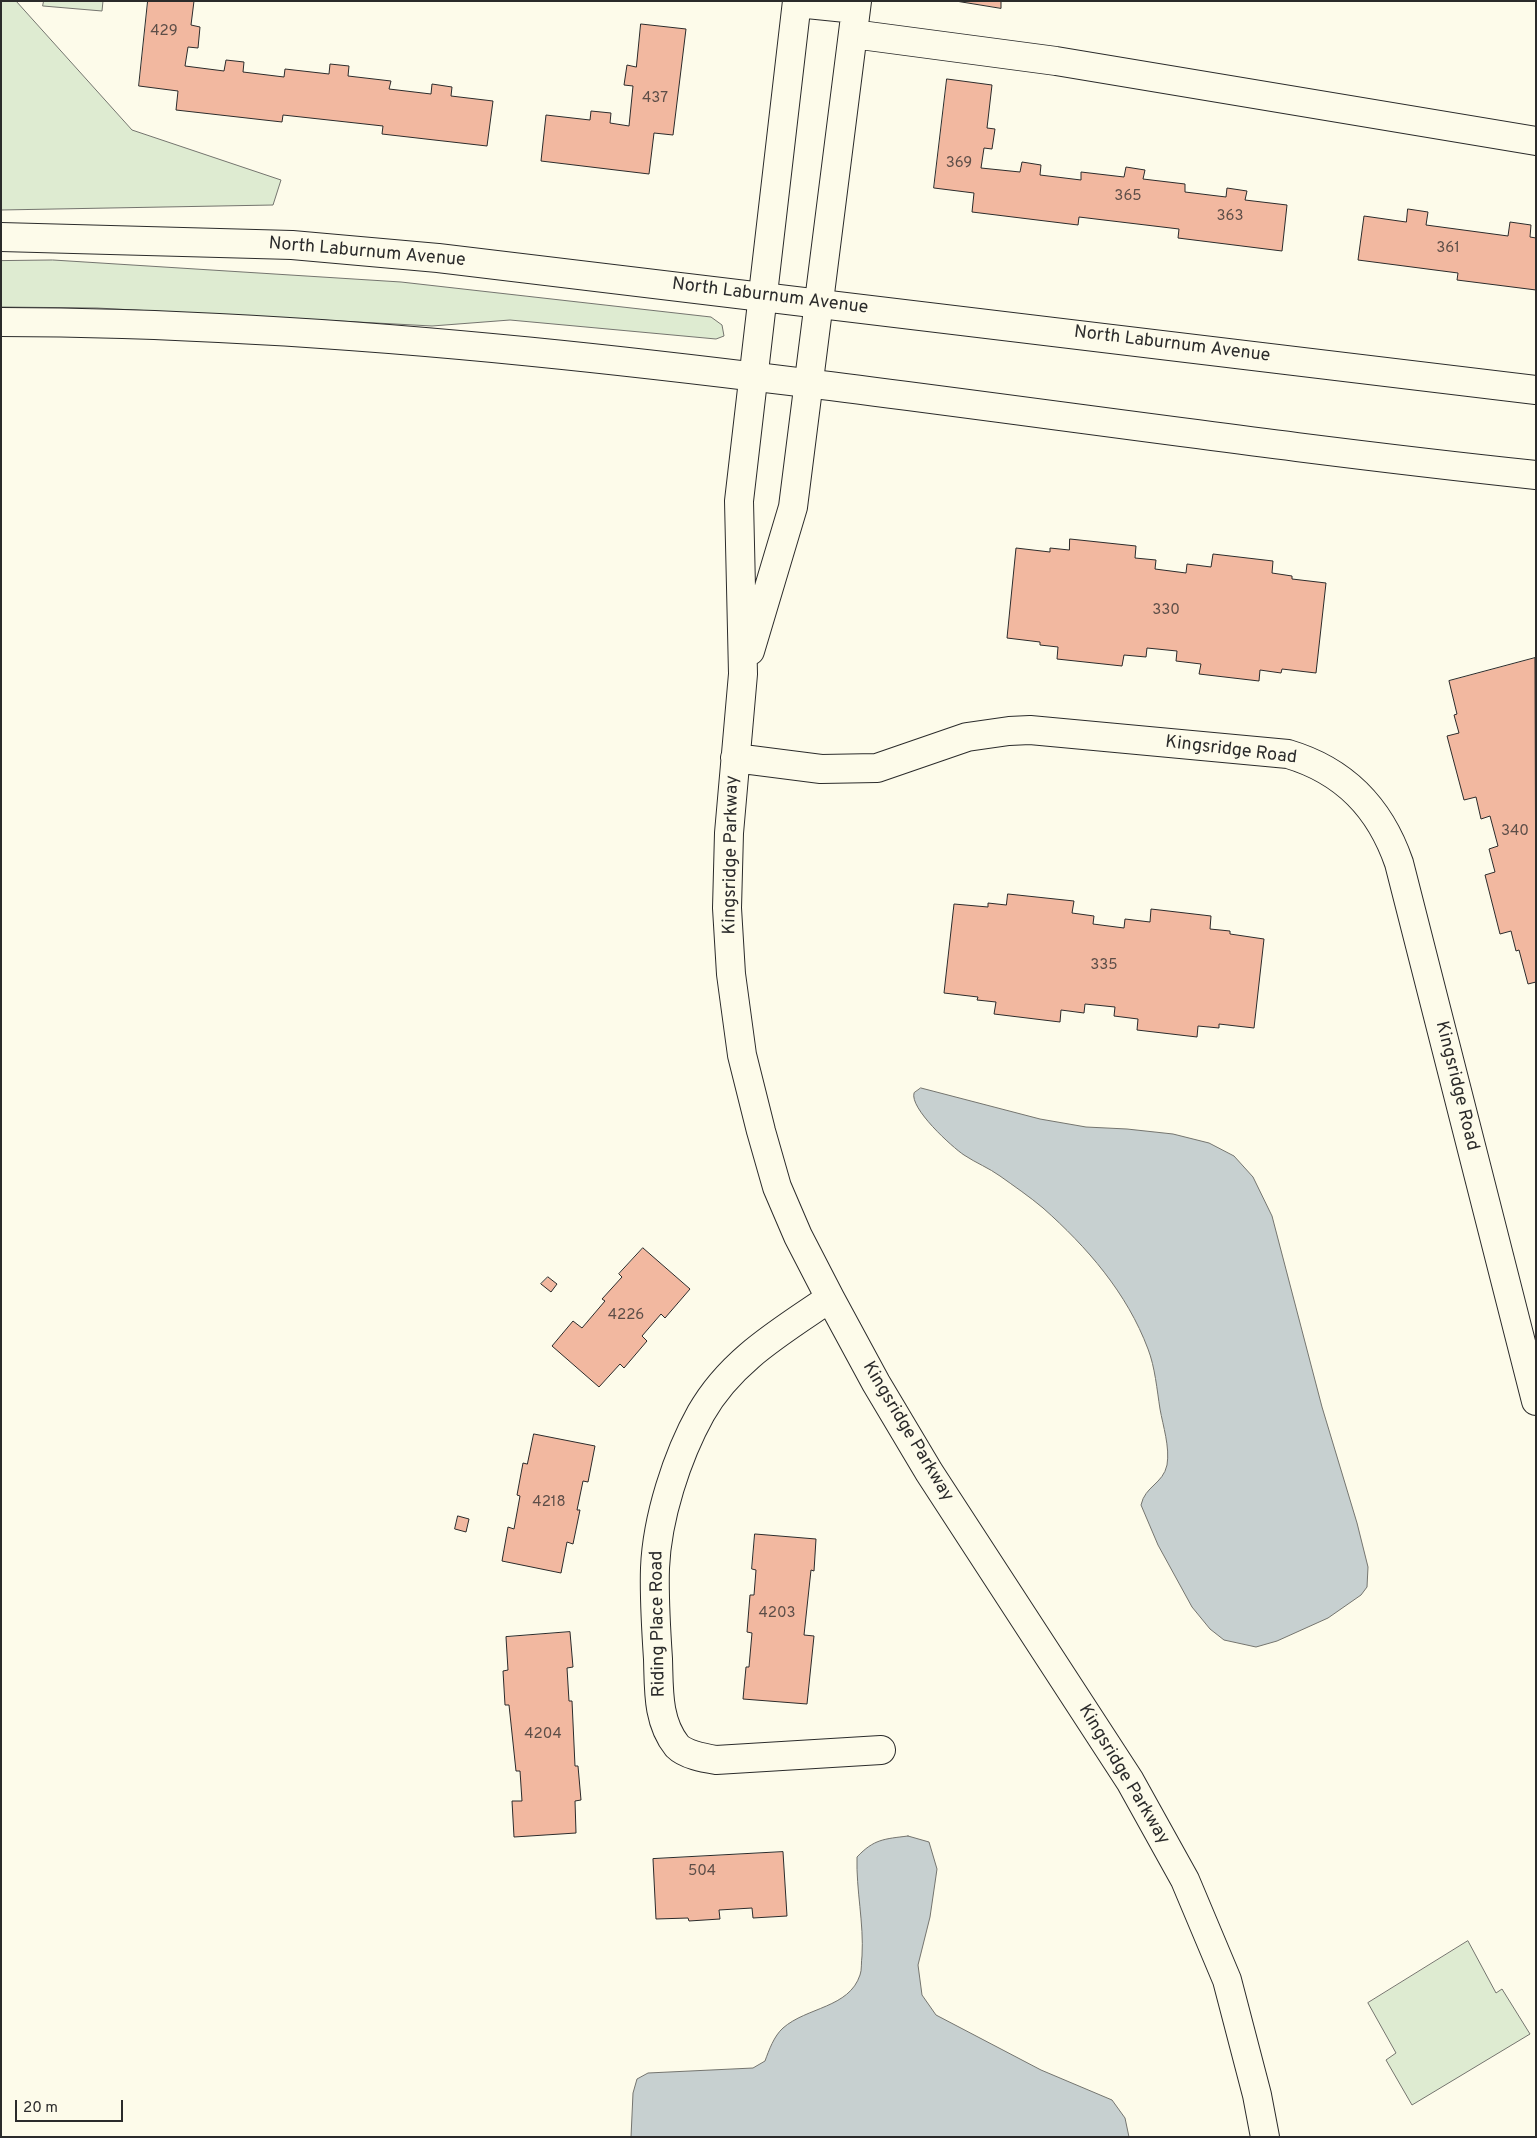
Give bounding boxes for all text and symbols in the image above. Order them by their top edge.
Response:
house number: 429 [150,23,178,41]
house number: 437 [642,90,668,108]
house number: 369 [946,155,972,173]
house number: 365 [1114,188,1142,206]
house number: 363 [1216,208,1244,226]
street label: North Laburnum Avenue [268,234,466,272]
house number: 361 [1436,240,1460,258]
street label: North Laburnum Avenue [671,274,869,320]
street label: North Laburnum Avenue [1073,322,1271,368]
house number: 330 [1152,602,1180,620]
street label: Kingsridge Road [1164,732,1298,770]
street label: Kingsridge Parkway [720,775,744,935]
house number: 340 [1501,823,1529,841]
house number: 335 [1090,957,1118,975]
street label: Kingsridge Road [1429,1019,1483,1153]
house number: 4226 [608,1307,644,1325]
street label: Kingsridge Parkway [857,1358,957,1506]
house number: 4218 [532,1494,566,1512]
street label: Riding Place Road [647,1551,671,1697]
house number: 4203 [758,1605,796,1623]
street label: Kingsridge Parkway [1073,1701,1173,1849]
house number: 4204 [524,1726,562,1744]
house number: 504 [688,1863,716,1881]
scale bar [18,2090,125,2122]
text: 20 m [23,2099,58,2118]

